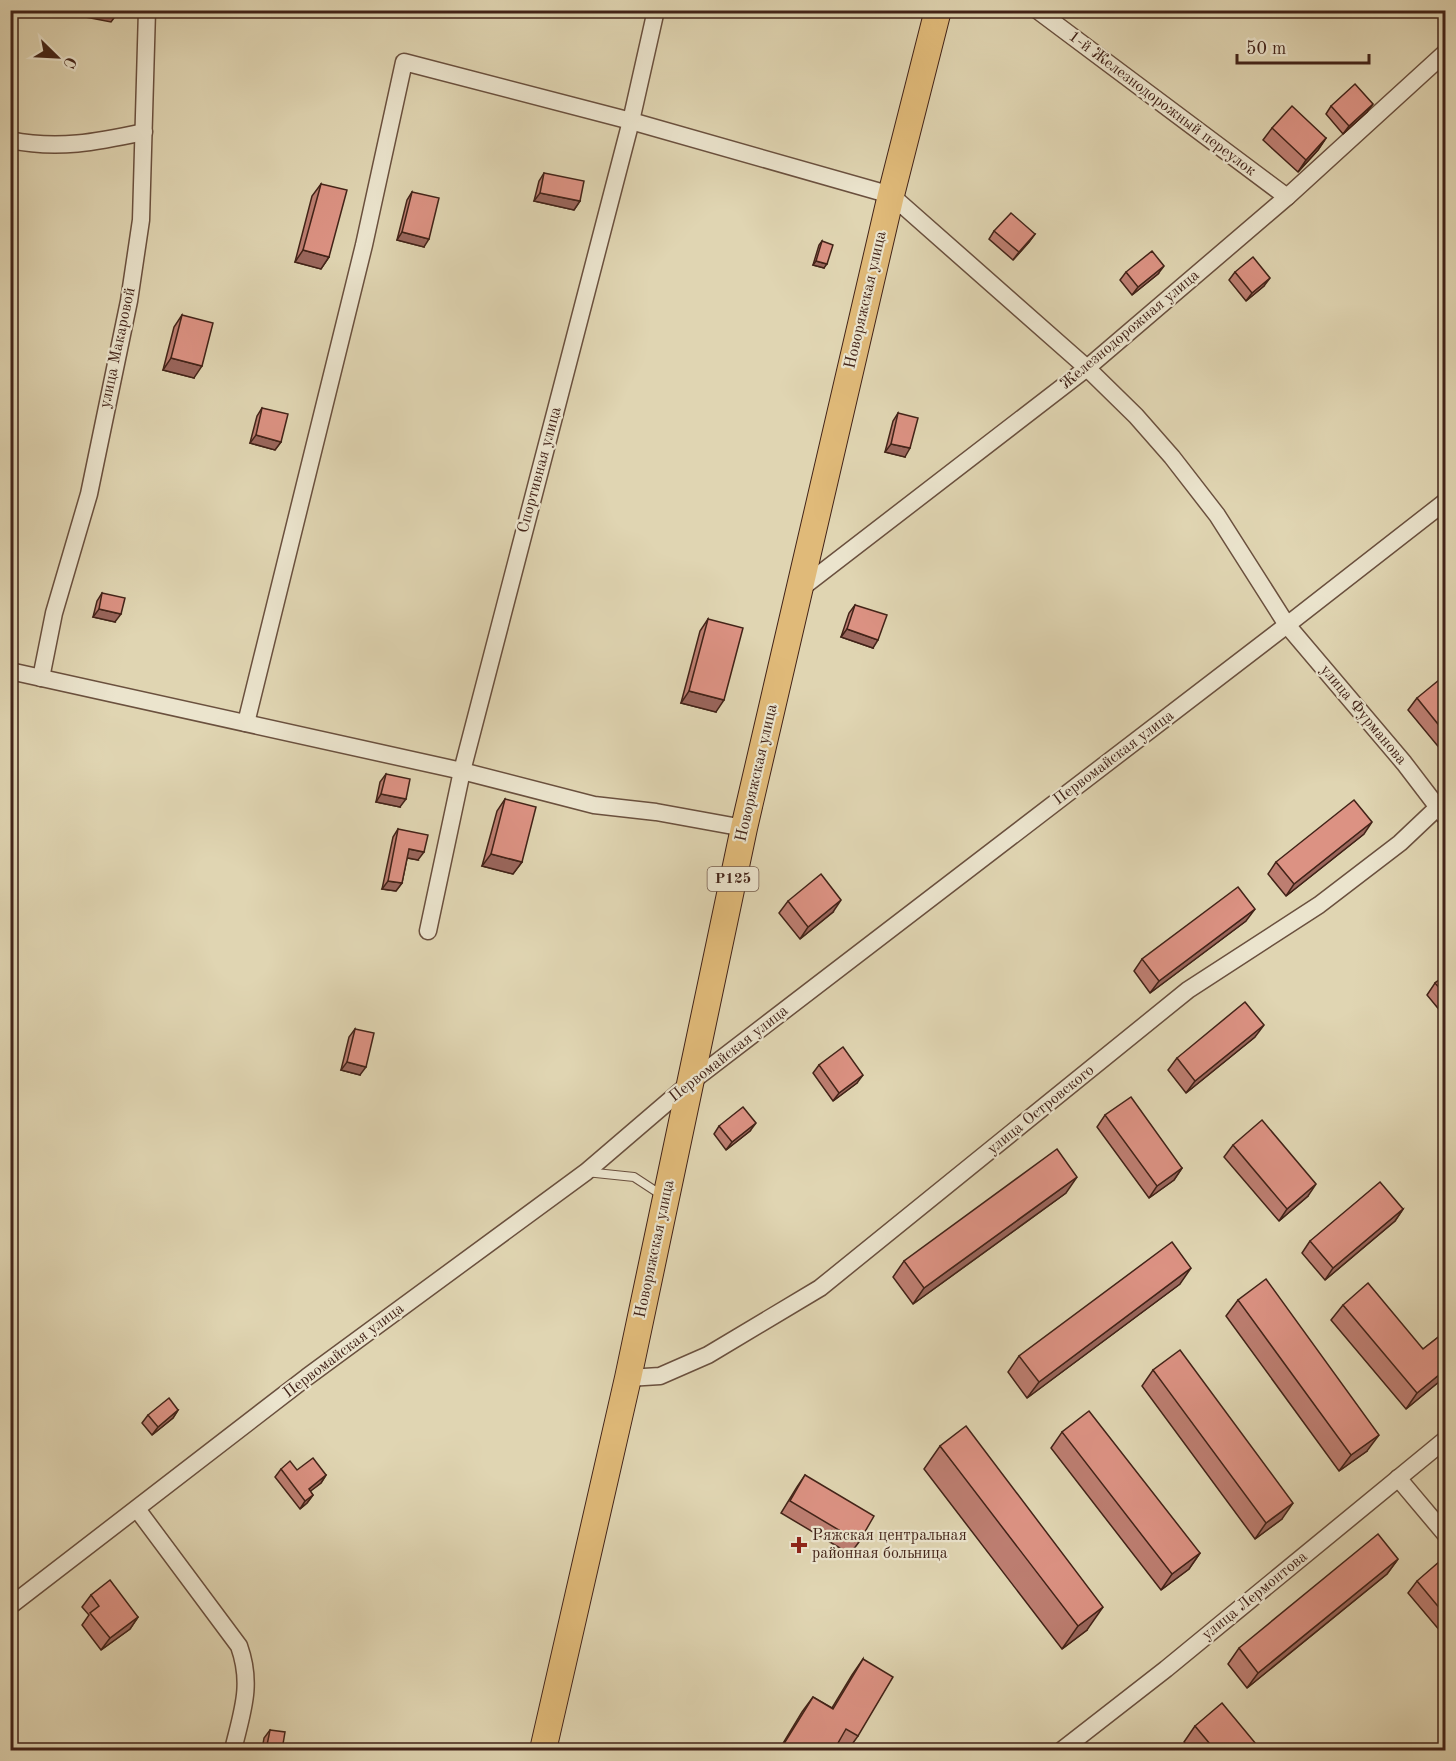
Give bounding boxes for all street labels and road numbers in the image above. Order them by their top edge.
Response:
street label: 1-й Железнодорожный переулок [1065,28,1259,180]
street label: Новоряжская улица [842,229,890,370]
street label: Железнодорожная улица [1057,267,1203,393]
street label: улица Макаровой [97,286,139,410]
street label: Спортивная улица [515,405,565,535]
street label: улица Фурманова [1317,662,1409,768]
street label: Новоряжская улица [733,702,781,843]
street label: Первомайская улица [1051,708,1177,808]
road number: Р125 [708,867,758,891]
street label: Первомайская улица [666,1003,792,1105]
street label: улица Островского [985,1062,1097,1158]
street label: Новоряжская улица [633,1178,677,1320]
street label: Первомайская улица [281,1301,407,1401]
street label: улица Лермонтова [1199,1549,1311,1643]

